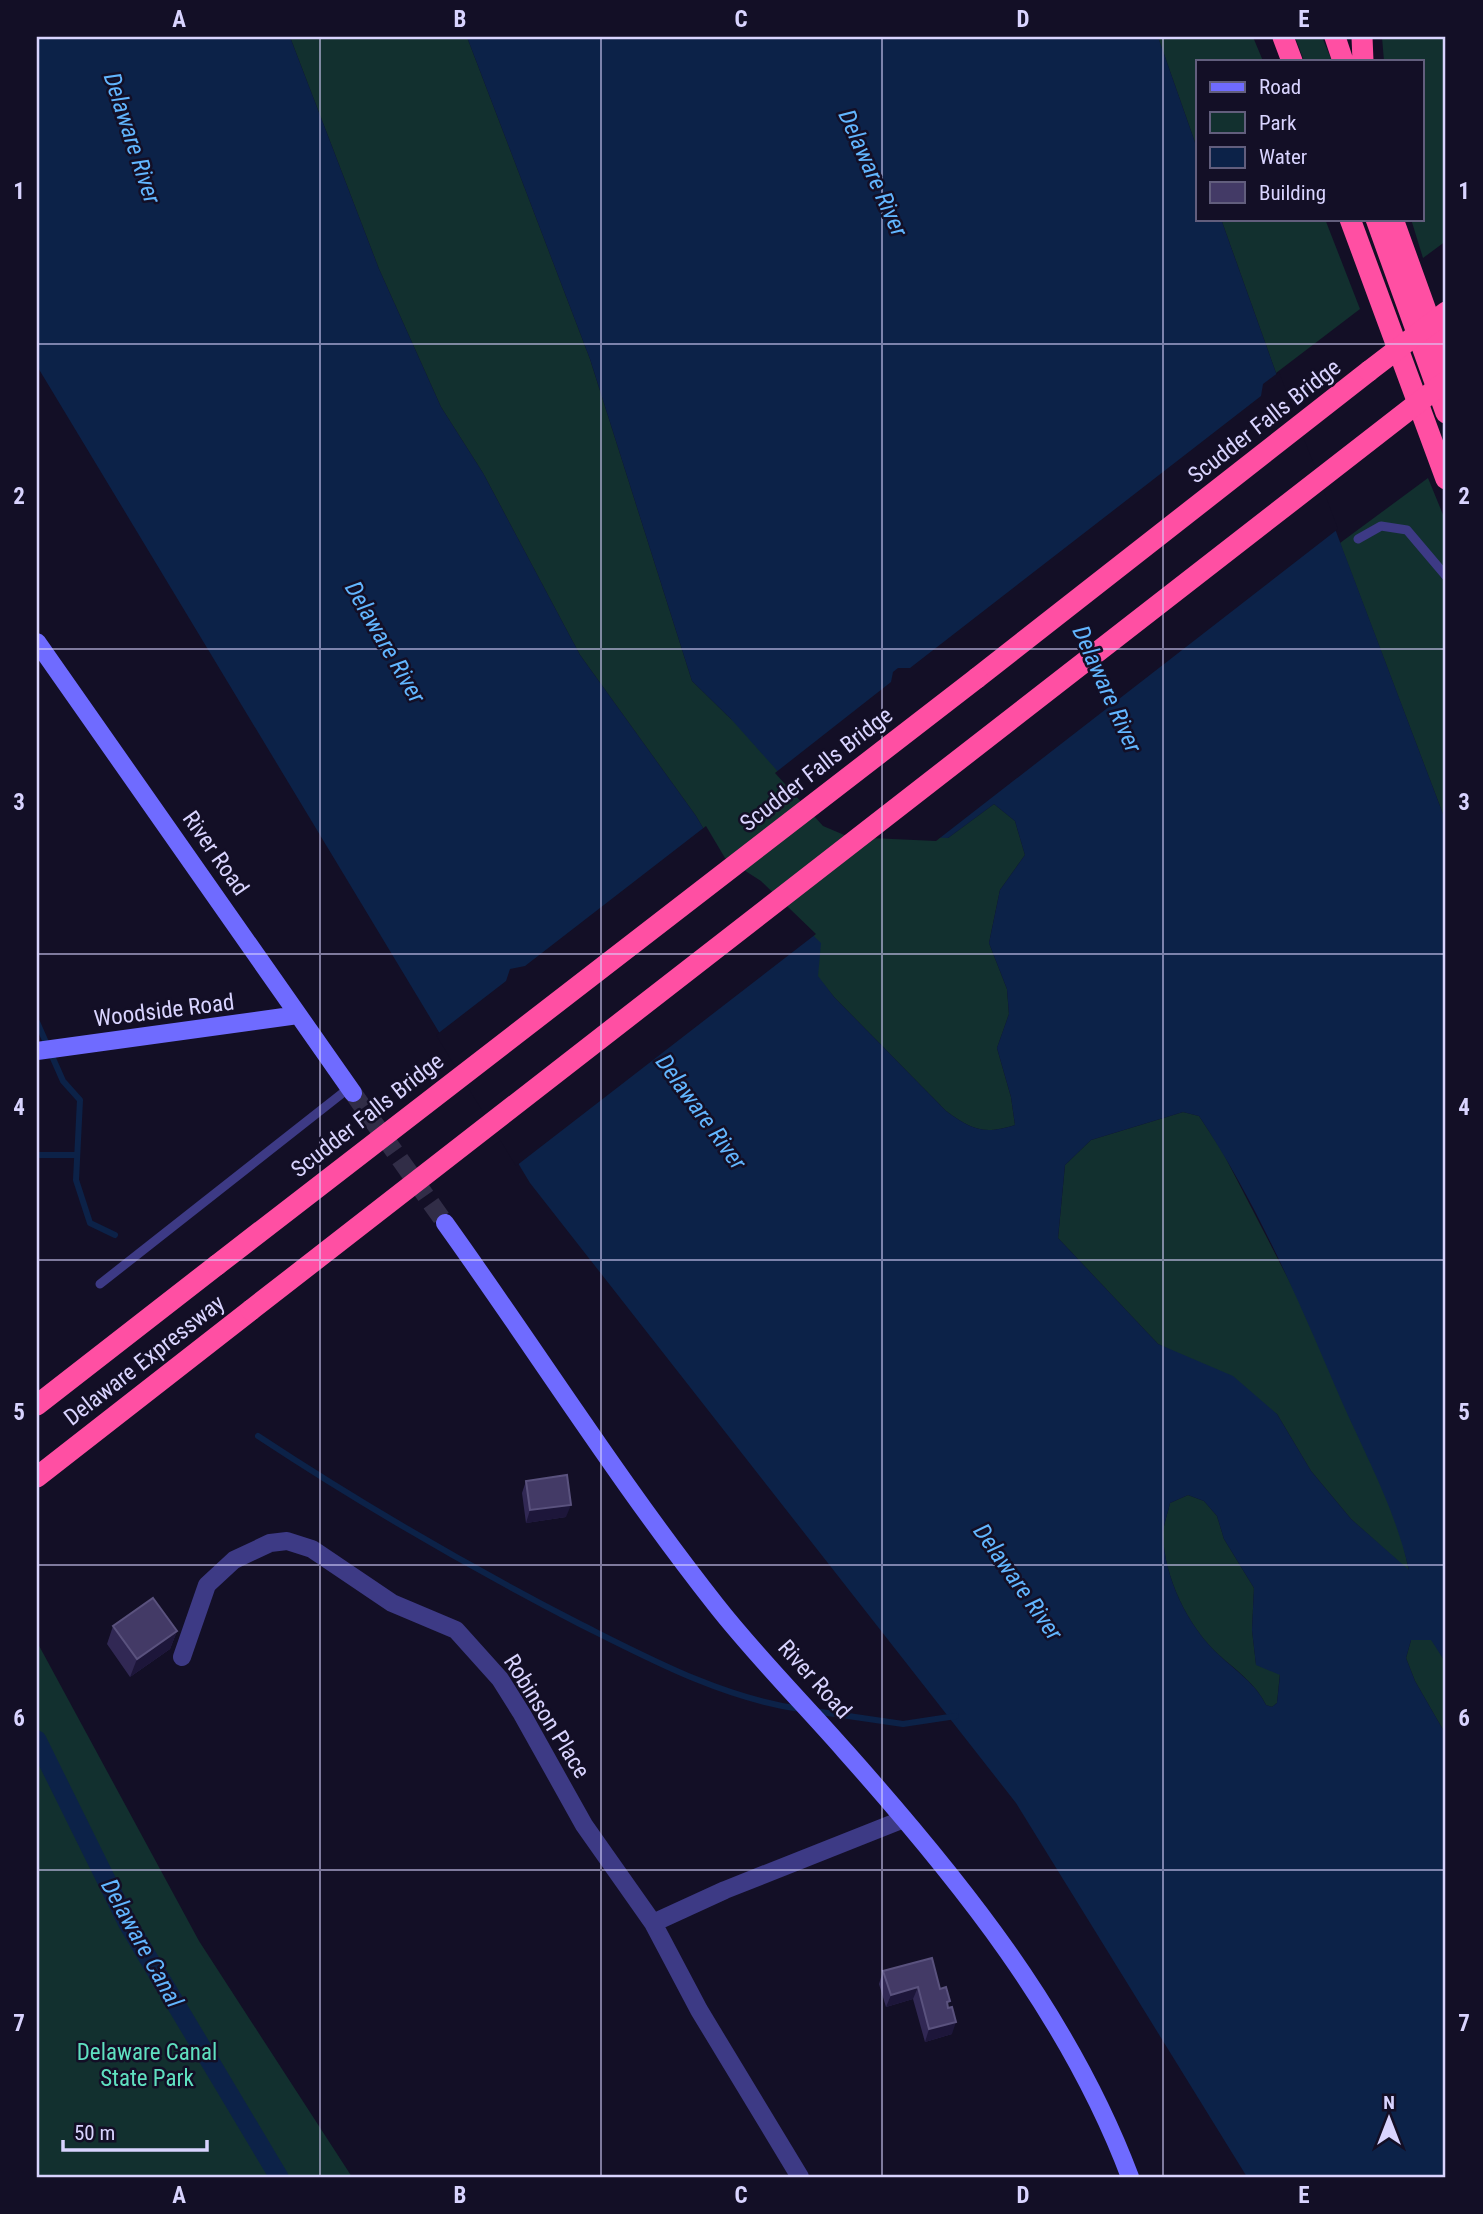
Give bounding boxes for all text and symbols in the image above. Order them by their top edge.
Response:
text: A [172,6,186,33]
text: B [454,6,466,33]
text: C [734,6,748,33]
text: D [1017,6,1030,33]
text: E [1298,6,1310,33]
legend [1196,60,1424,220]
water label: Delaware River [98,69,167,208]
text: Road [1259,75,1301,99]
water label: Delaware River [833,105,914,242]
text: Park [1259,111,1297,135]
text: Water [1259,145,1307,169]
text: 1 [13,178,25,205]
text: 1 [1458,178,1470,205]
text: Building [1259,181,1326,205]
street label: Scudder Falls Bridge [1183,354,1346,489]
text: 2 [13,483,25,510]
text: 2 [1458,483,1470,510]
water label: Delaware River [339,576,432,709]
water label: Delaware River [1067,621,1148,758]
street label: Scudder Falls Bridge [735,702,898,837]
text: 3 [13,789,25,816]
text: 3 [1458,789,1470,816]
street label: River Road [177,806,254,901]
street label: Woodside Road [92,988,236,1032]
street label: Scudder Falls Bridge [286,1048,449,1183]
water label: Delaware River [650,1049,753,1176]
text: 4 [13,1094,25,1121]
text: 4 [1458,1094,1470,1121]
street label: Delaware Expressway [59,1289,230,1431]
text: 5 [13,1399,25,1426]
text: 5 [1458,1399,1470,1426]
water label: Delaware River [968,1518,1069,1646]
street label: River Road [772,1634,857,1724]
street label: Robinson Place [498,1650,595,1783]
text: 6 [13,1705,25,1732]
text: 6 [1458,1705,1470,1732]
water label: Delaware Canal [95,1874,189,2013]
text: 7 [13,2010,25,2037]
text: 7 [1458,2010,1470,2037]
park label: Delaware Canal State Park [77,2039,217,2092]
north arrow [1354,2084,1424,2154]
text: N [1383,2091,1395,2114]
scale bar [63,2109,206,2153]
text: 50 m [74,2121,115,2145]
text: A [172,2182,186,2209]
text: B [454,2182,466,2209]
text: C [734,2182,748,2209]
text: D [1017,2182,1030,2209]
text: E [1298,2182,1310,2209]

